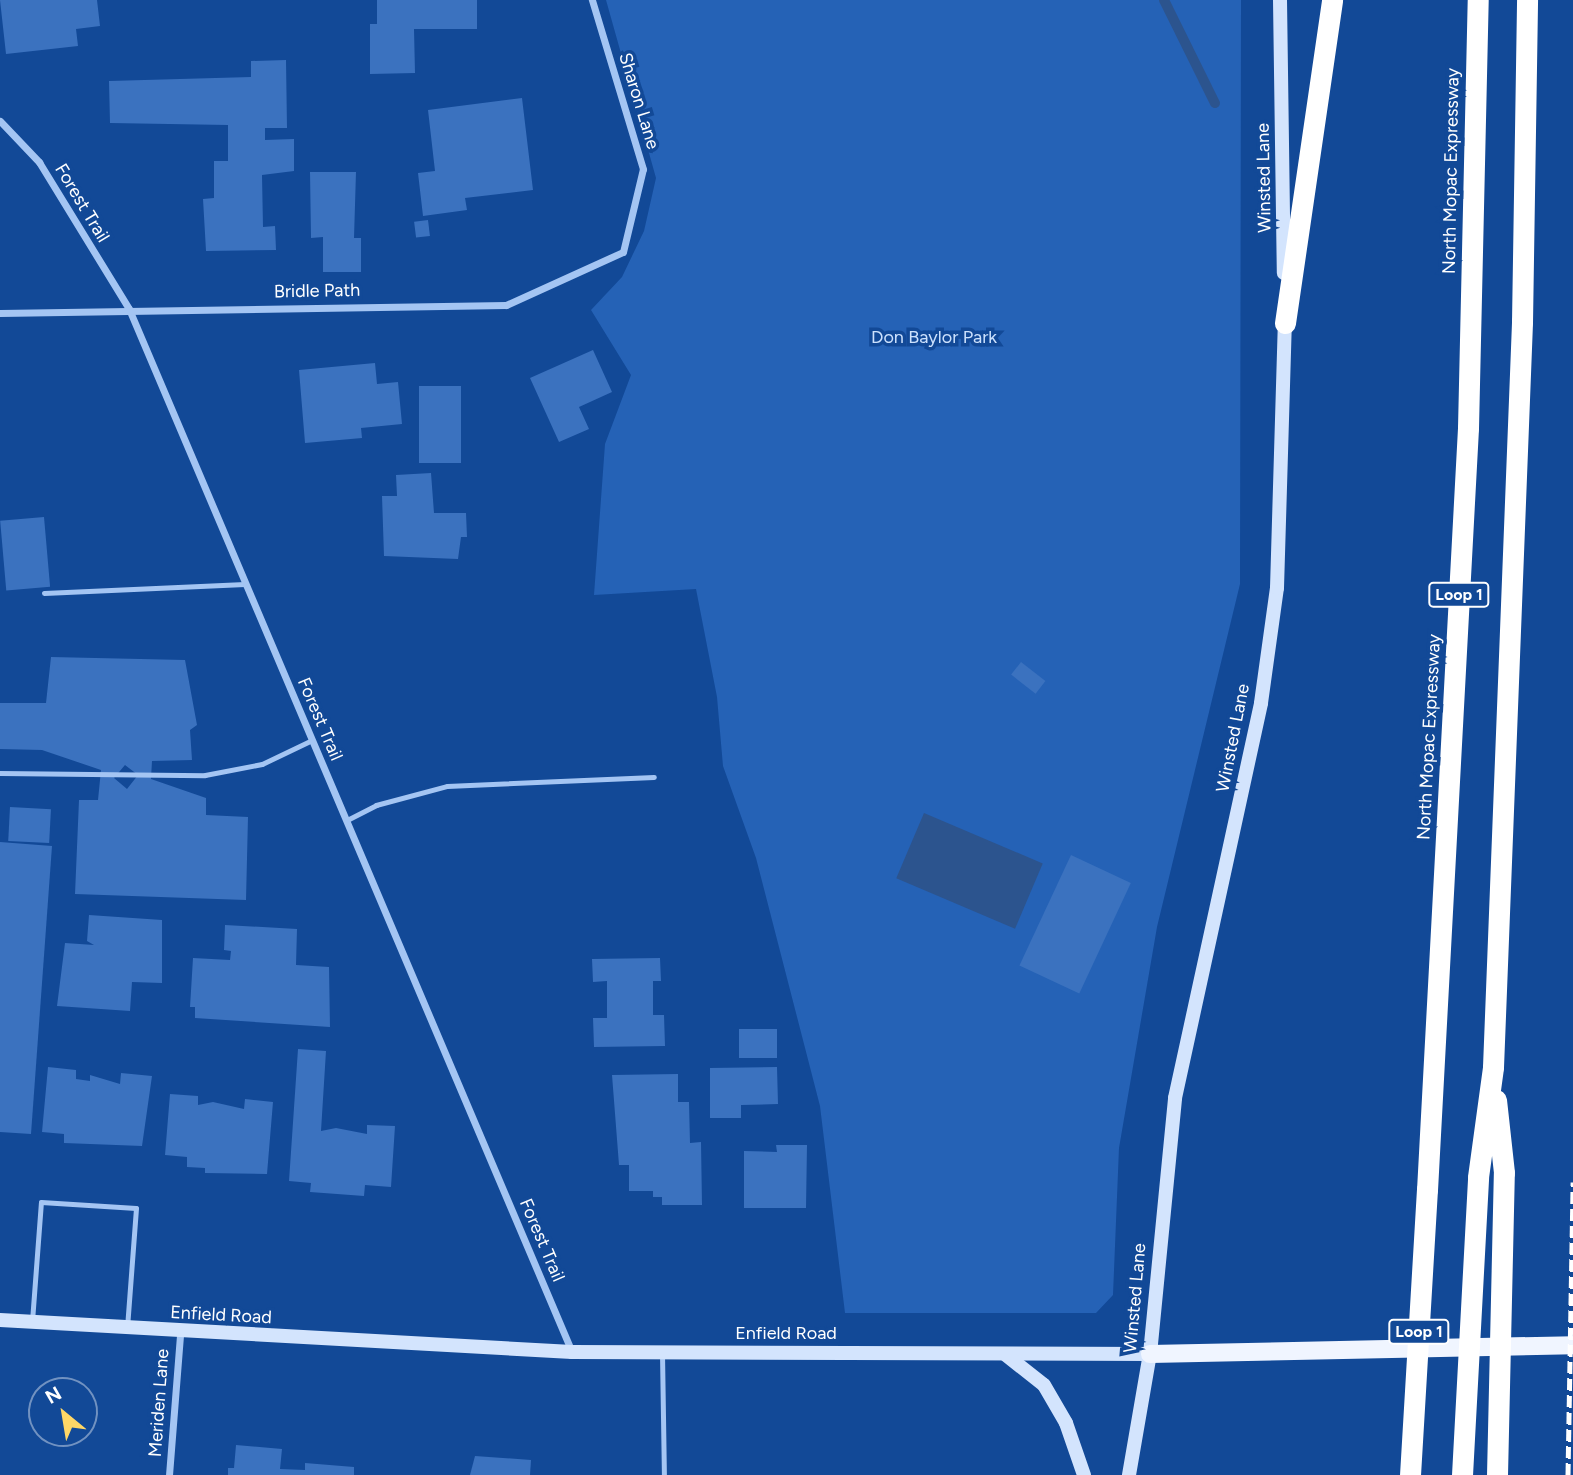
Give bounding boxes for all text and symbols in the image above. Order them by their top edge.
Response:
street label: Sharon Lane [614,50,664,152]
street label: North Mopac Expressway [1438,68,1464,274]
street label: Winsted Lane [1252,123,1276,233]
street label: Forest Trail [50,160,114,246]
street label: Bridle Path [274,279,360,303]
park label: Don Baylor Park [871,326,997,348]
road number: Loop 1 [1428,582,1490,608]
street label: North Mopac Expressway [1413,633,1445,841]
street label: Forest Trail [293,674,347,764]
street label: Winsted Lane [1212,682,1254,794]
street label: Forest Trail [515,1195,569,1285]
street label: Winsted Lane [1119,1242,1151,1354]
street label: Enfield Road [170,1302,272,1328]
road number: Loop 1 [1388,1320,1450,1344]
street label: Enfield Road [735,1322,837,1344]
street label: Meriden Lane [144,1348,174,1458]
north arrow [28,1377,98,1447]
text: N [41,1381,65,1409]

